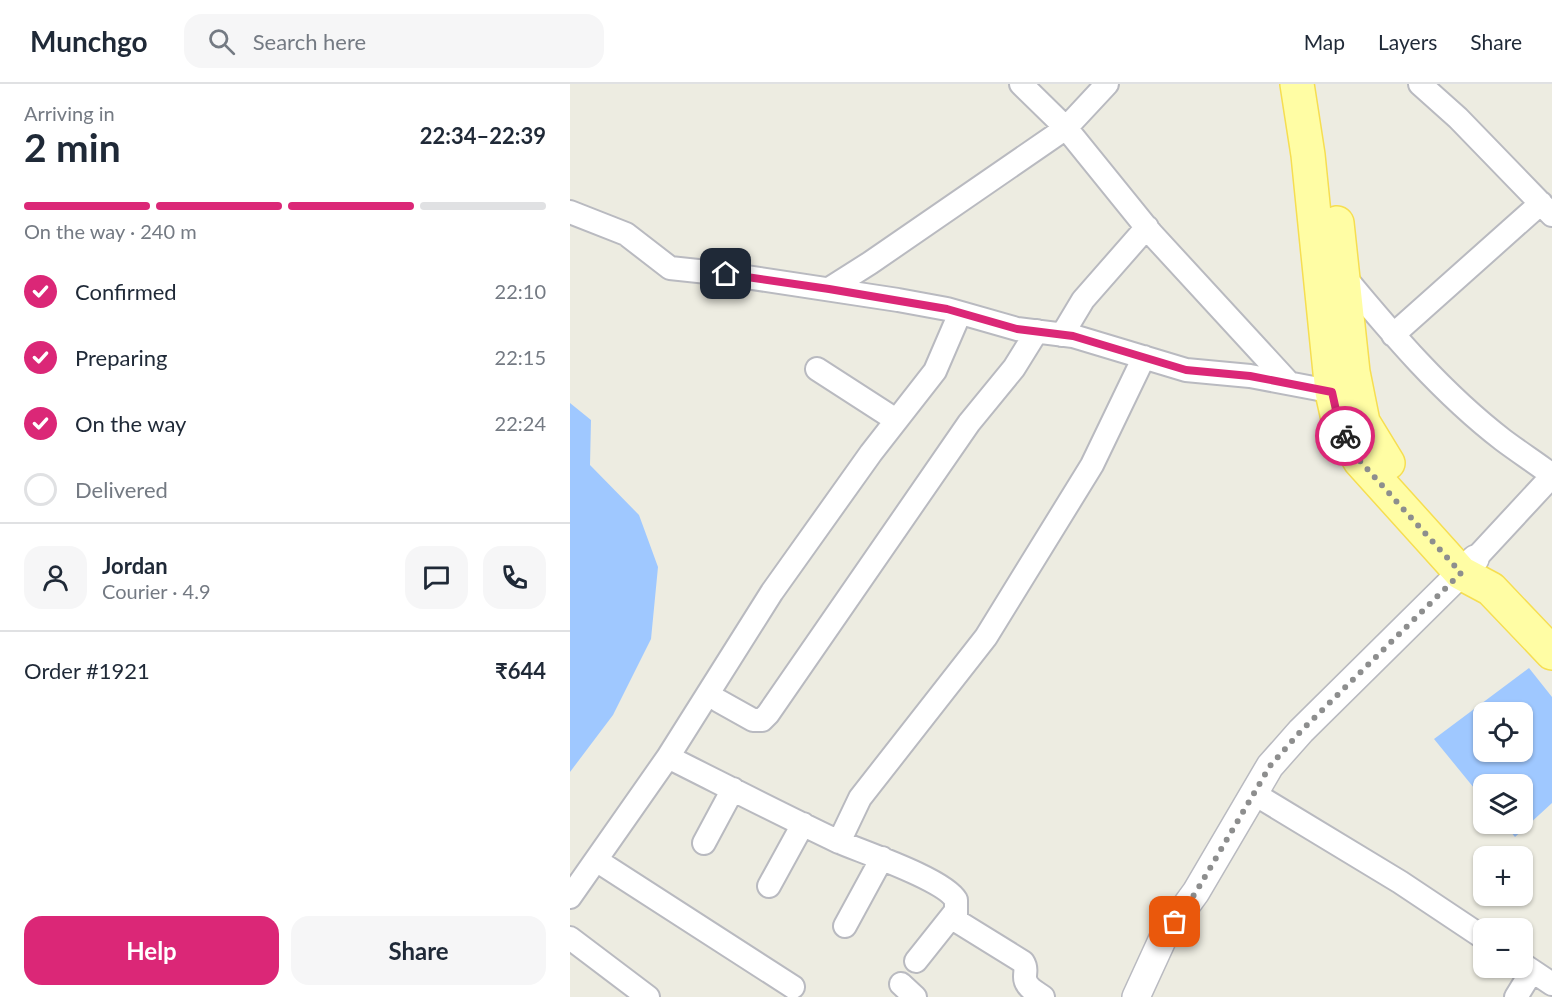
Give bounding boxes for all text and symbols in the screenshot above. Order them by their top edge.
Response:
search box [184,14,604,68]
text: Munchgo [30,24,148,58]
icon: search [205,25,238,58]
text: Search here [253,28,366,55]
text: Map [1304,29,1345,54]
text: Layers [1378,29,1437,54]
text: Share [1470,29,1522,54]
text: Arriving in [24,101,115,125]
text: 22:34–22:39 [420,122,546,149]
text: 2 min [24,124,121,170]
text: On the way · 240 m [24,219,197,243]
pin [700,248,751,299]
icon: home [709,257,742,290]
icon: check [24,275,57,308]
text: Confirmed [75,278,177,305]
text: 22:10 [495,279,546,303]
icon: check [24,341,57,374]
text: Preparing [75,344,167,371]
text: 22:15 [495,345,546,369]
courier [1315,406,1375,466]
icon: check [24,407,57,440]
text: On the way [75,410,186,437]
text: 22:24 [495,411,546,435]
icon: bike [1329,420,1362,453]
text: Delivered [75,476,168,503]
button: person [24,546,87,609]
button: chat [405,546,468,609]
button: phone [483,546,546,609]
text: Jordan [102,552,168,579]
text: Courier · 4.9 [102,579,211,603]
text: Order #1921 [24,657,150,684]
text: ₹644 [495,657,546,684]
map controls [1473,702,1533,978]
button: locate [1473,702,1533,762]
button: layers [1473,774,1533,834]
button: + [1473,846,1533,906]
pin [1149,896,1200,947]
icon: bag [1158,905,1191,938]
button: Help [24,916,279,985]
button: Share [291,916,546,985]
button: − [1473,918,1533,978]

